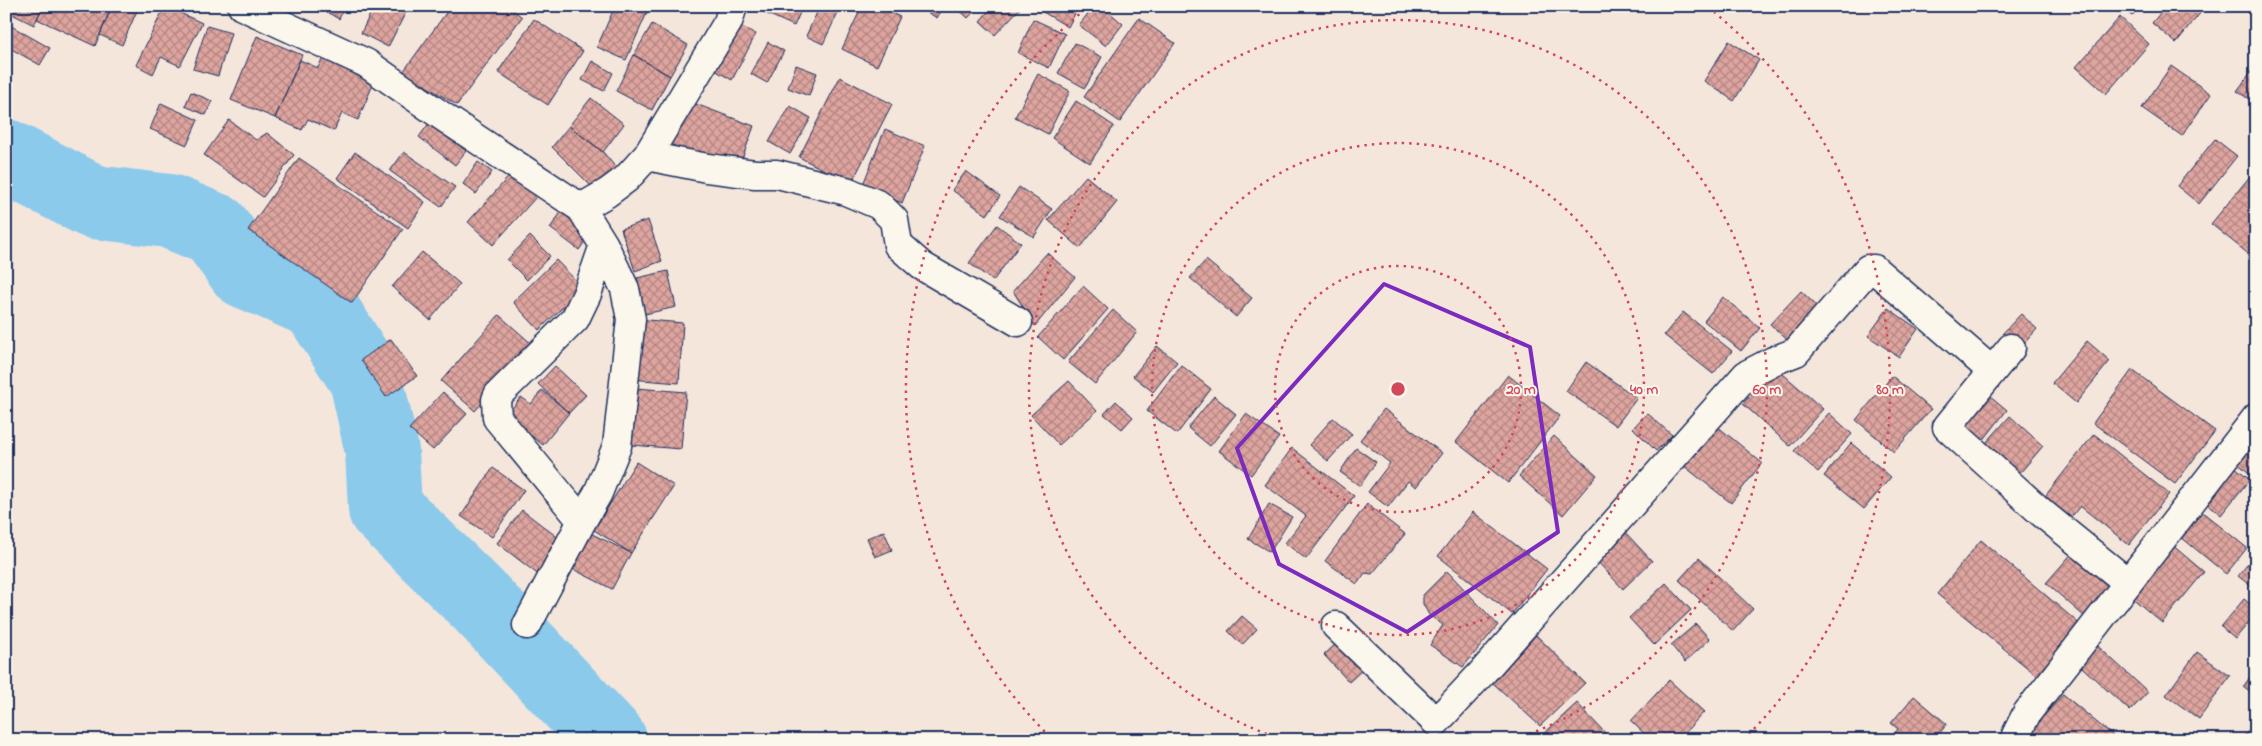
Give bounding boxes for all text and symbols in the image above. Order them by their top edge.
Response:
text: 20 m [1505,379,1536,401]
text: 40 m [1629,379,1658,401]
text: 60 m [1752,379,1782,401]
text: 80 m [1875,379,1904,401]
centre of rings [1389,380,1407,398]

